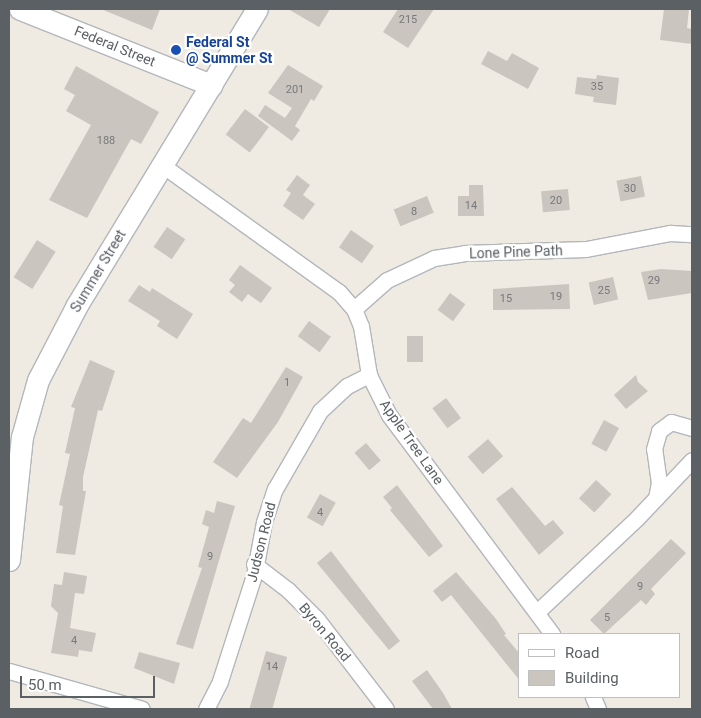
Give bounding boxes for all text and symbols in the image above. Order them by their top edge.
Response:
house number: 215 [399,13,417,27]
street label: Federal Street [72,22,158,70]
place label: Federal St @ Summer St [186,34,272,66]
marker: Federal St @ Summer St [170,44,182,56]
house number: 35 [591,80,603,94]
house number: 201 [286,83,304,97]
house number: 188 [97,134,115,148]
house number: 30 [624,182,636,196]
house number: 20 [550,194,562,208]
house number: 14 [465,199,477,213]
house number: 8 [411,205,417,219]
street label: Summer Street [67,227,129,315]
street label: Lone Pine Path [469,242,563,262]
house number: 29 [648,274,660,288]
house number: 25 [598,284,610,298]
house number: 19 [550,290,562,304]
house number: 15 [500,292,512,306]
house number: 1 [284,376,290,390]
street label: Apple Tree Lane [376,396,448,488]
street label: Judson Road [243,500,279,584]
house number: 4 [317,506,323,520]
house number: 9 [207,550,213,564]
house number: 9 [637,580,643,594]
street label: Byron Road [296,599,354,665]
house number: 5 [604,611,610,625]
legend [518,633,681,698]
house number: 4 [71,634,77,648]
text: Road [565,644,599,662]
house number: 14 [266,660,278,674]
scale bar [22,666,158,698]
text: Building [565,669,619,687]
text: 50 m [28,676,62,694]

